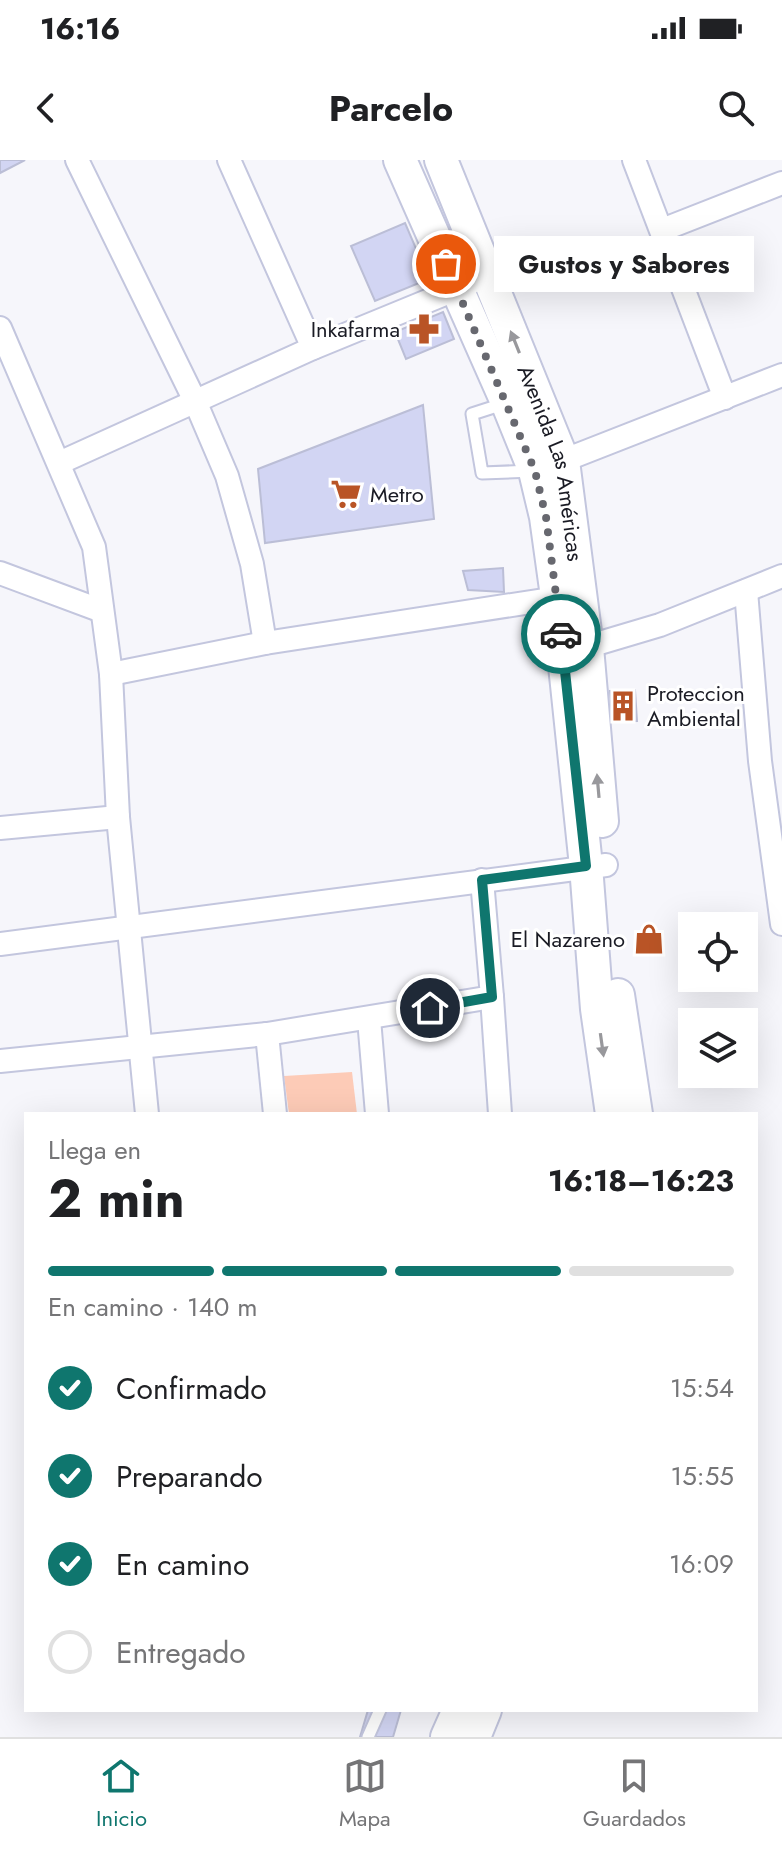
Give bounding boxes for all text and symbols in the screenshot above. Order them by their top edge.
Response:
text: 16:16 [40,7,120,50]
text: Parcelo [329,82,453,134]
icon: back [24,86,68,130]
icon: search [714,86,758,130]
pin [412,230,480,298]
callout: Gustos y Sabores [494,236,754,292]
icon: bag [424,242,468,286]
text: Gustos y Sabores [518,245,730,283]
pharmacy icon: Inkafarma [407,312,441,346]
place label: Inkafarma [311,313,400,345]
one-way arrow [508,330,521,354]
street label: Avenida Las Américas [510,360,592,563]
supermarket icon: Metro [329,477,363,511]
place label: Metro [370,478,424,510]
courier [521,594,601,674]
icon: car [539,612,583,656]
place label: Proteccion Ambiental [647,677,745,734]
building icon: Proteccion Ambiental [606,689,640,723]
one-way arrow [592,773,605,798]
map controls [678,912,758,1088]
button: locate [678,912,758,992]
shop icon: El Nazareno [632,922,666,956]
place label: El Nazareno [511,923,625,955]
pin [396,974,464,1042]
icon: home [408,986,452,1030]
button: layers [678,1008,758,1088]
one-way arrow [596,1033,609,1058]
text: Llega en [48,1131,141,1169]
text: 16:18–16:23 [548,1159,734,1202]
text: 2 min [48,1161,185,1237]
text: En camino · 140 m [48,1288,258,1326]
icon: check [48,1366,92,1410]
text: Confirmado [116,1367,267,1410]
text: 15:54 [670,1369,734,1407]
icon: check [48,1454,92,1498]
text: Preparando [116,1455,263,1498]
text: 15:55 [671,1457,734,1495]
icon: check [48,1542,92,1586]
text: En camino [116,1543,249,1586]
text: 16:09 [669,1545,734,1583]
text: Entregado [116,1631,246,1674]
tab: Inicio [96,1754,147,1834]
tab: Mapa [339,1754,391,1834]
tab: Guardados [583,1754,686,1834]

